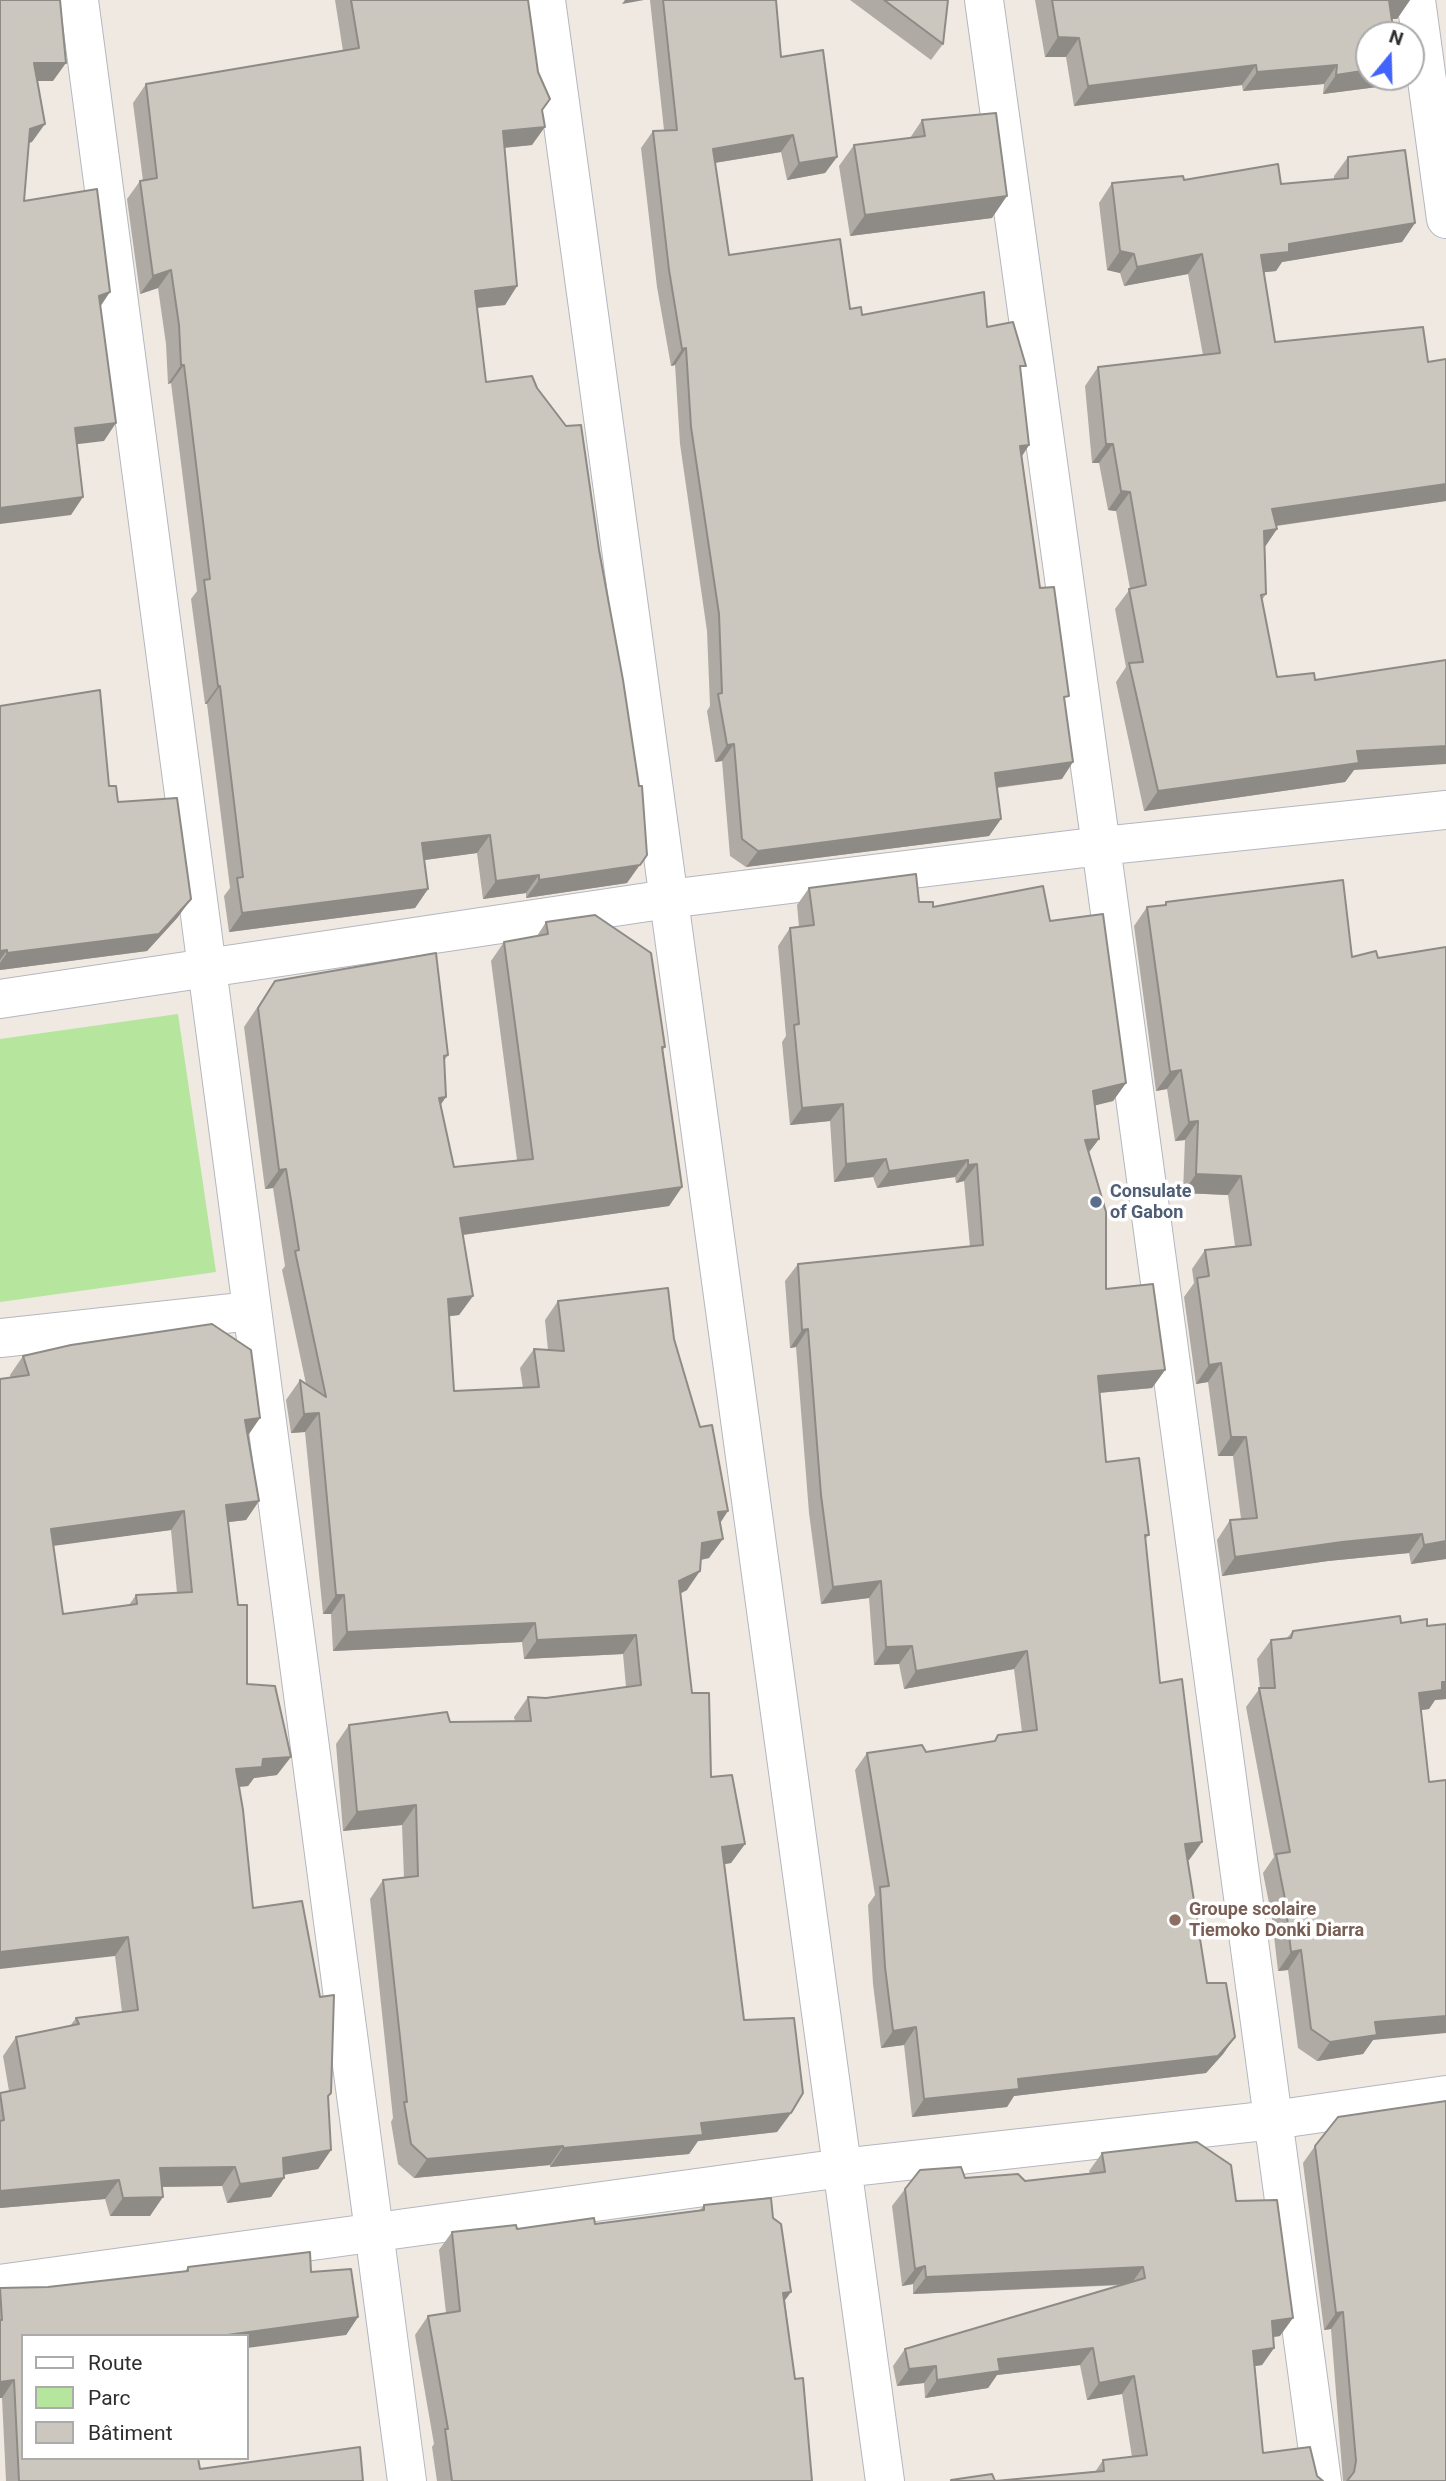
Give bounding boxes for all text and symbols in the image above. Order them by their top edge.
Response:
north arrow [1355,21,1425,91]
text: N [1386,25,1406,51]
place label: Consulate of Gabon [1110,1181,1192,1224]
marker: Consulate of Gabon [1088,1194,1104,1210]
place label: Groupe scolaire Tiemoko Donki Diarra [1189,1899,1364,1941]
marker: Groupe scolaire Tiemoko Donki Diarra [1167,1912,1183,1928]
legend [21,2334,248,2460]
text: Route [88,2351,143,2375]
text: Parc [88,2386,130,2410]
text: Bâtiment [88,2421,173,2445]

